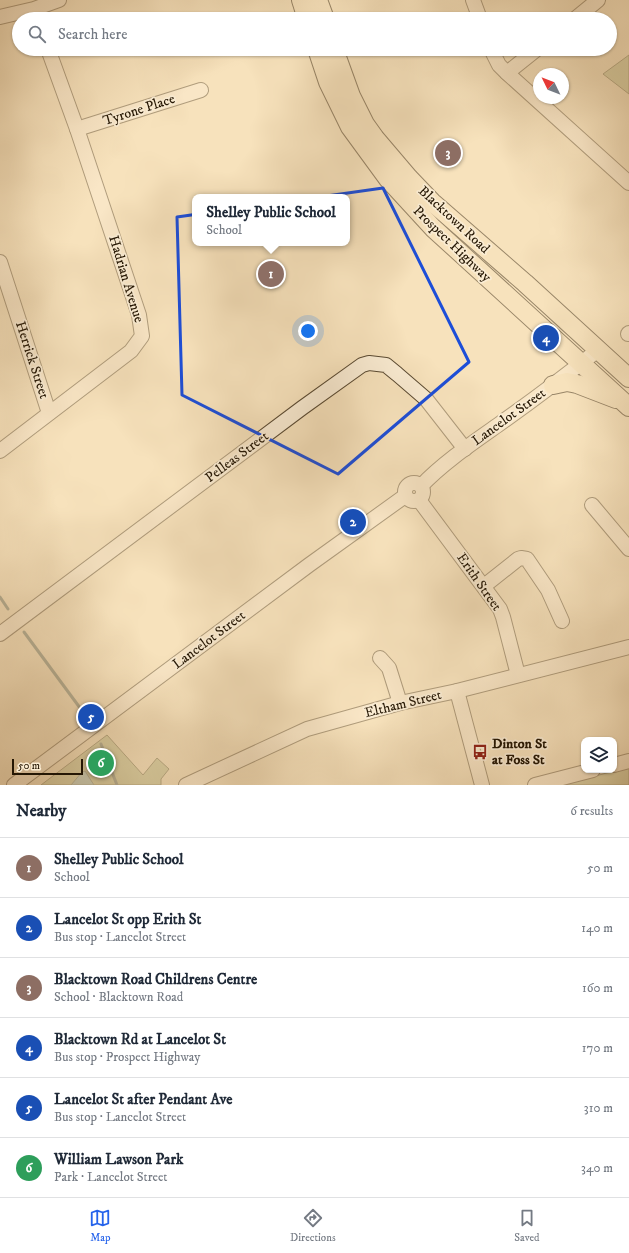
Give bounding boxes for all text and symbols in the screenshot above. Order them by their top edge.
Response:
search box [12,12,617,56]
icon: search [26,23,48,45]
text: Search here [58,25,127,44]
north arrow [533,68,569,104]
street label: Tyrone Place [101,90,177,130]
pin: 3 [435,138,461,168]
street label: Blacktown Road [414,182,494,258]
popup [192,194,350,246]
street label: Prospect Highway [409,202,495,286]
text: Shelley Public School [206,203,336,222]
text: School [206,222,242,238]
street label: Hadrian Avenue [104,233,148,325]
pin: 1 [258,259,284,289]
street label: Herrick Street [11,319,53,402]
your location [298,321,318,341]
pin: 4 [533,323,559,353]
street label: Lancelot Street [469,384,550,450]
street label: Pelleas Street [202,427,273,487]
pin: 2 [340,507,366,537]
street label: Erith Street [453,550,506,615]
street label: Lancelot Street [169,606,249,673]
street label: Eltham Street [363,686,444,722]
pin: 5 [78,702,104,732]
place label: Dinton St at Foss St [492,735,547,769]
map controls [581,737,617,773]
button: layers [581,737,617,773]
bus stop icon: Dinton St at Foss St [471,743,489,761]
pin: 6 [88,748,114,778]
scale bar [12,757,83,776]
text: 50 m [18,759,40,773]
text: Nearby [16,800,66,822]
text: 6 results [570,803,613,819]
text: Shelley Public School [54,850,184,869]
text: 1 [27,860,31,876]
text: 50 m [587,860,613,876]
text: School [54,869,90,885]
text: Lancelot St opp Erith St [54,910,201,929]
text: 2 [26,920,32,936]
text: 140 m [581,920,613,936]
text: Bus stop · Lancelot Street [54,929,186,945]
text: Blacktown Road Childrens Centre [54,970,257,989]
text: 3 [27,980,31,996]
text: 160 m [582,980,613,996]
text: School · Blacktown Road [54,989,183,1005]
text: Blacktown Rd at Lancelot St [54,1030,226,1049]
text: 4 [25,1040,33,1056]
text: 170 m [582,1040,613,1056]
text: Bus stop · Prospect Highway [54,1049,200,1065]
text: Lancelot St after Pendant Ave [54,1090,232,1109]
text: 5 [26,1100,32,1116]
text: 310 m [584,1100,613,1116]
text: Bus stop · Lancelot Street [54,1109,186,1125]
text: William Lawson Park [54,1150,183,1169]
text: 6 [26,1160,32,1176]
text: 340 m [581,1160,613,1176]
text: Park · Lancelot Street [54,1169,168,1185]
tab: Map [89,1207,111,1245]
tab: Directions [290,1207,336,1245]
tab: Saved [514,1207,540,1245]

